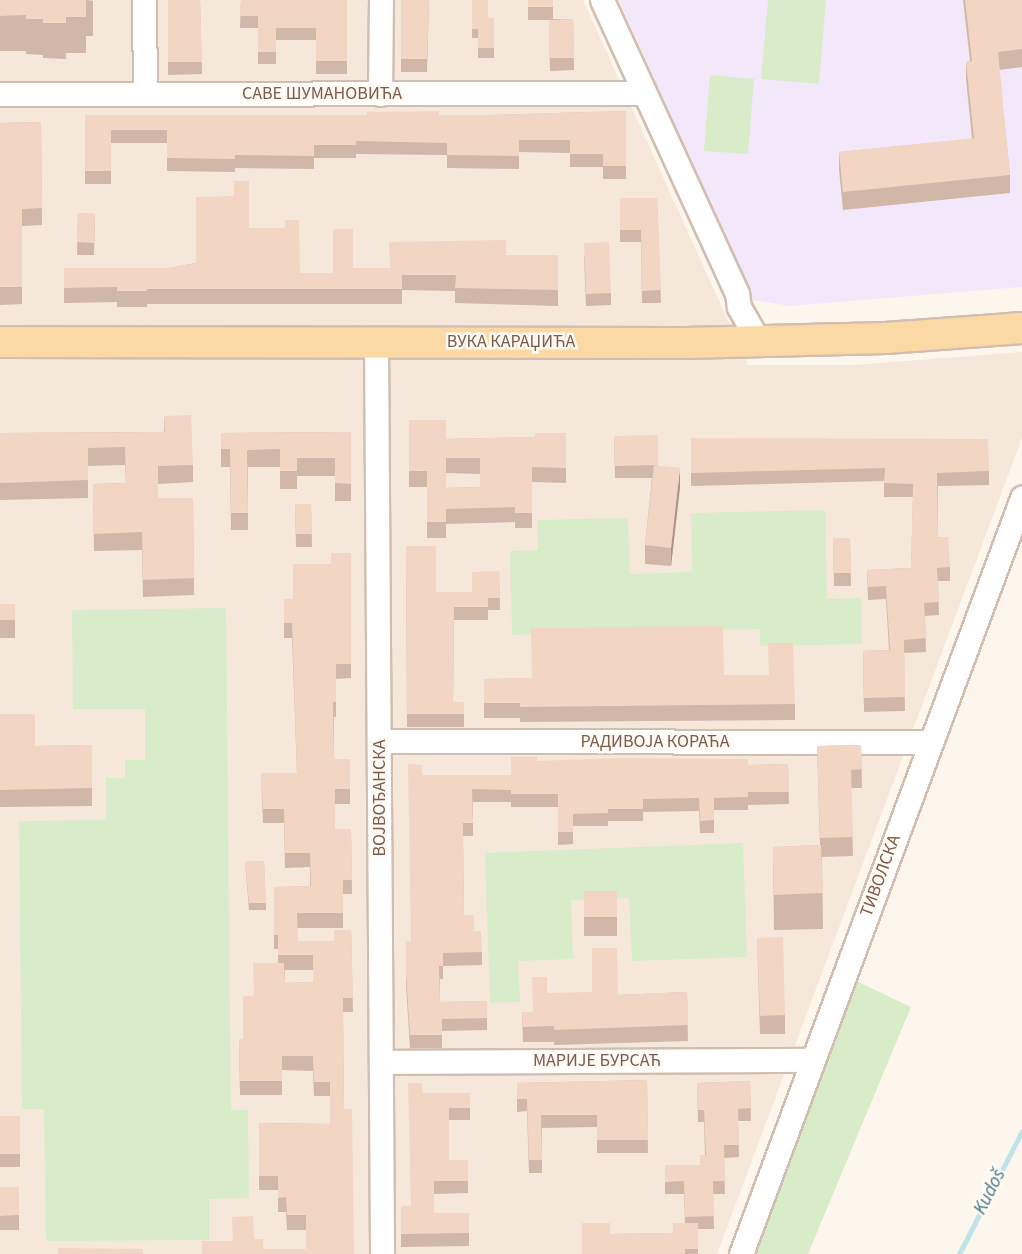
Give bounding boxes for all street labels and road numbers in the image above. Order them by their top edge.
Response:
street label: САВЕ ШУМАНОВИЋА [242,83,402,105]
street label: ВУКА КАРАЏИЋА [447,331,575,353]
street label: РАДИВОЈА КОРАЋА [581,731,729,753]
street label: ВОЈВОЂАНСКА [369,740,391,856]
street label: ТИВОЛСКА [856,832,906,920]
street label: МАРИЈЕ БУРСАЋ [533,1050,661,1072]

